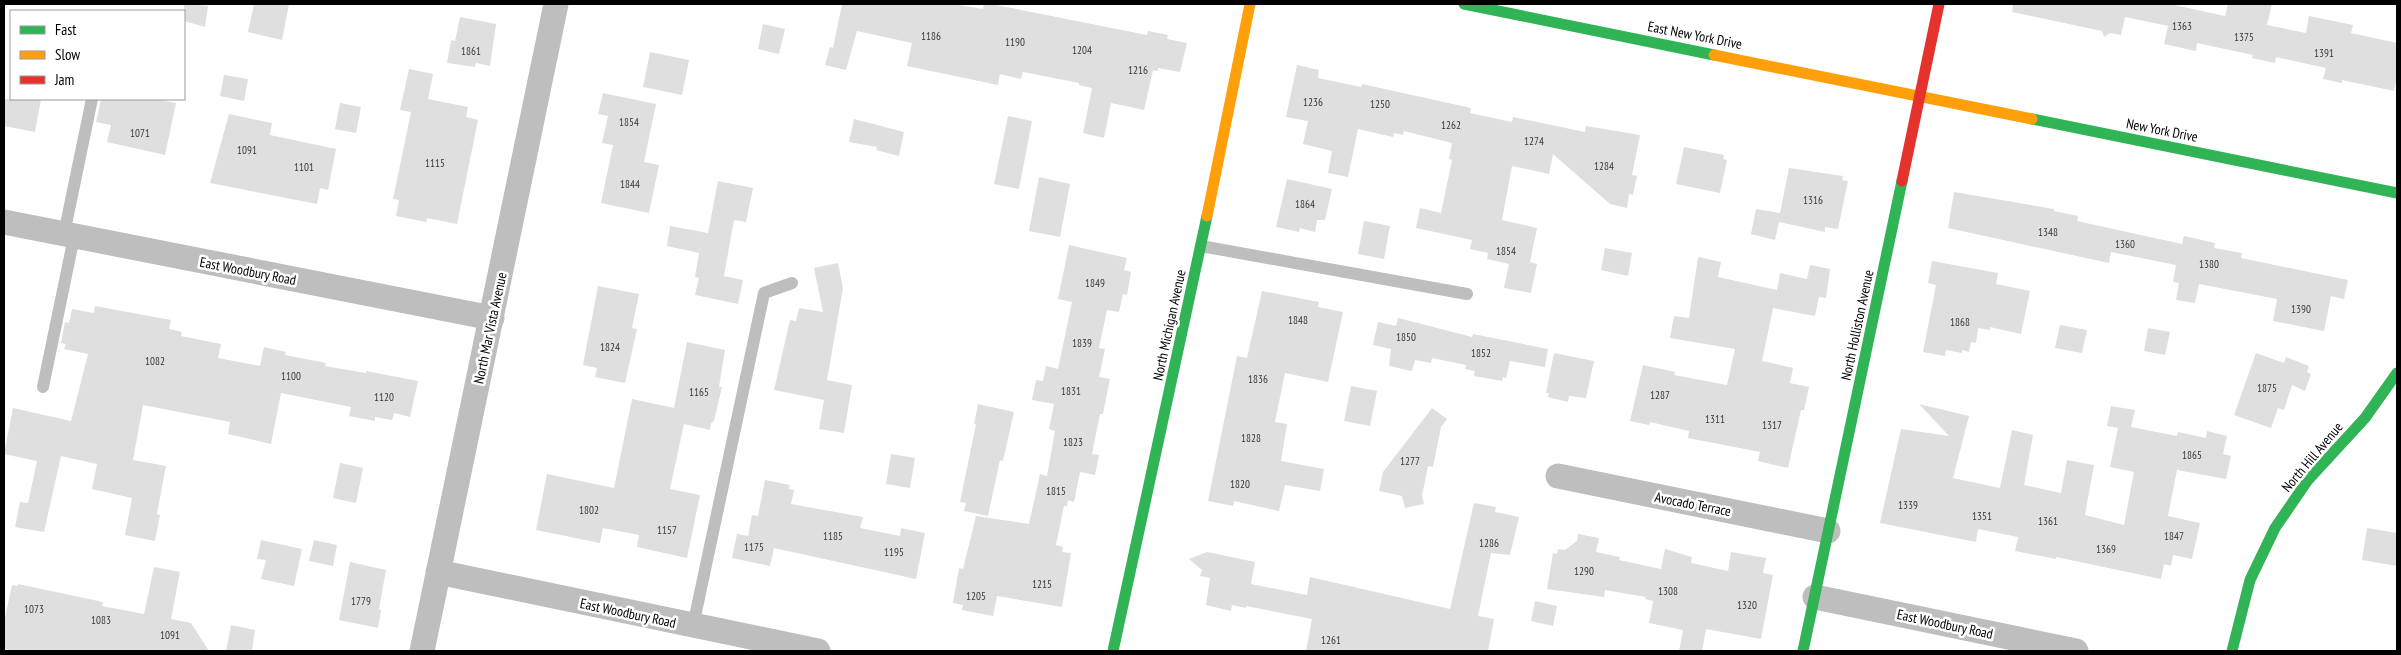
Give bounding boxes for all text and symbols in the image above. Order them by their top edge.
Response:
legend [10,10,185,100]
street label: East New York Drive [1646,17,1744,53]
house number: 1363 [2172,19,2192,33]
text: Fast [55,20,76,39]
house number: 1186 [921,29,941,43]
house number: 1375 [2234,30,2254,44]
house number: 1190 [1005,35,1025,49]
house number: 1204 [1072,43,1092,57]
house number: 1861 [461,44,481,58]
text: Slow [55,45,80,64]
house number: 1391 [2314,46,2334,60]
house number: 1216 [1128,63,1148,77]
text: Jam [54,70,74,89]
house number: 1236 [1303,95,1323,109]
house number: 1250 [1370,97,1390,111]
street label: New York Drive [2125,114,2200,146]
house number: 1854 [619,115,639,129]
house number: 1262 [1441,118,1461,132]
house number: 1071 [130,126,150,140]
house number: 1274 [1524,134,1544,148]
house number: 1091 [237,143,257,157]
house number: 1115 [425,156,445,170]
house number: 1284 [1594,159,1614,173]
house number: 1101 [294,160,314,174]
house number: 1844 [620,177,640,191]
house number: 1316 [1803,193,1823,207]
house number: 1864 [1295,197,1315,211]
house number: 1348 [2038,225,2058,239]
house number: 1360 [2115,237,2135,251]
house number: 1854 [1496,244,1516,258]
street label: East Woodbury Road [198,253,298,289]
house number: 1380 [2199,257,2219,271]
street label: North Michigan Avenue [1148,268,1190,382]
street label: North Holliston Avenue [1837,268,1878,382]
street label: North Mar Vista Avenue [469,270,511,385]
house number: 1849 [1085,276,1105,290]
house number: 1390 [2291,302,2311,316]
house number: 1848 [1288,313,1308,327]
house number: 1868 [1950,315,1970,329]
house number: 1850 [1396,330,1416,344]
house number: 1839 [1072,336,1092,350]
house number: 1824 [600,340,620,354]
house number: 1852 [1471,346,1491,360]
house number: 1082 [145,354,165,368]
house number: 1100 [281,369,301,383]
house number: 1836 [1248,372,1268,386]
house number: 1875 [2257,381,2277,395]
house number: 1831 [1061,384,1081,398]
house number: 1165 [689,385,709,399]
house number: 1287 [1650,388,1670,402]
house number: 1120 [374,390,394,404]
house number: 1311 [1705,412,1725,426]
house number: 1317 [1762,418,1782,432]
street label: North Hill Avenue [2278,418,2347,496]
house number: 1828 [1241,431,1261,445]
house number: 1823 [1063,435,1083,449]
house number: 1865 [2182,448,2202,462]
house number: 1277 [1400,454,1420,468]
house number: 1820 [1230,477,1250,491]
house number: 1815 [1046,484,1066,498]
street label: Avocado Terrace [1653,488,1733,520]
house number: 1339 [1898,498,1918,512]
house number: 1802 [579,503,599,517]
house number: 1351 [1972,509,1992,523]
house number: 1361 [2038,514,2058,528]
house number: 1157 [657,523,677,537]
house number: 1185 [823,529,843,543]
house number: 1847 [2164,529,2184,543]
house number: 1286 [1479,536,1499,550]
house number: 1175 [744,540,764,554]
house number: 1369 [2096,542,2116,556]
house number: 1195 [884,545,904,559]
house number: 1290 [1574,564,1594,578]
house number: 1215 [1032,577,1052,591]
house number: 1308 [1658,584,1678,598]
house number: 1205 [966,589,986,603]
house number: 1779 [351,594,371,608]
street label: East Woodbury Road [578,594,678,632]
house number: 1320 [1737,598,1757,612]
house number: 1073 [24,602,44,616]
street label: East Woodbury Road [1895,605,1995,643]
house number: 1083 [91,613,111,627]
house number: 1091 [160,628,180,642]
house number: 1261 [1321,633,1341,647]

